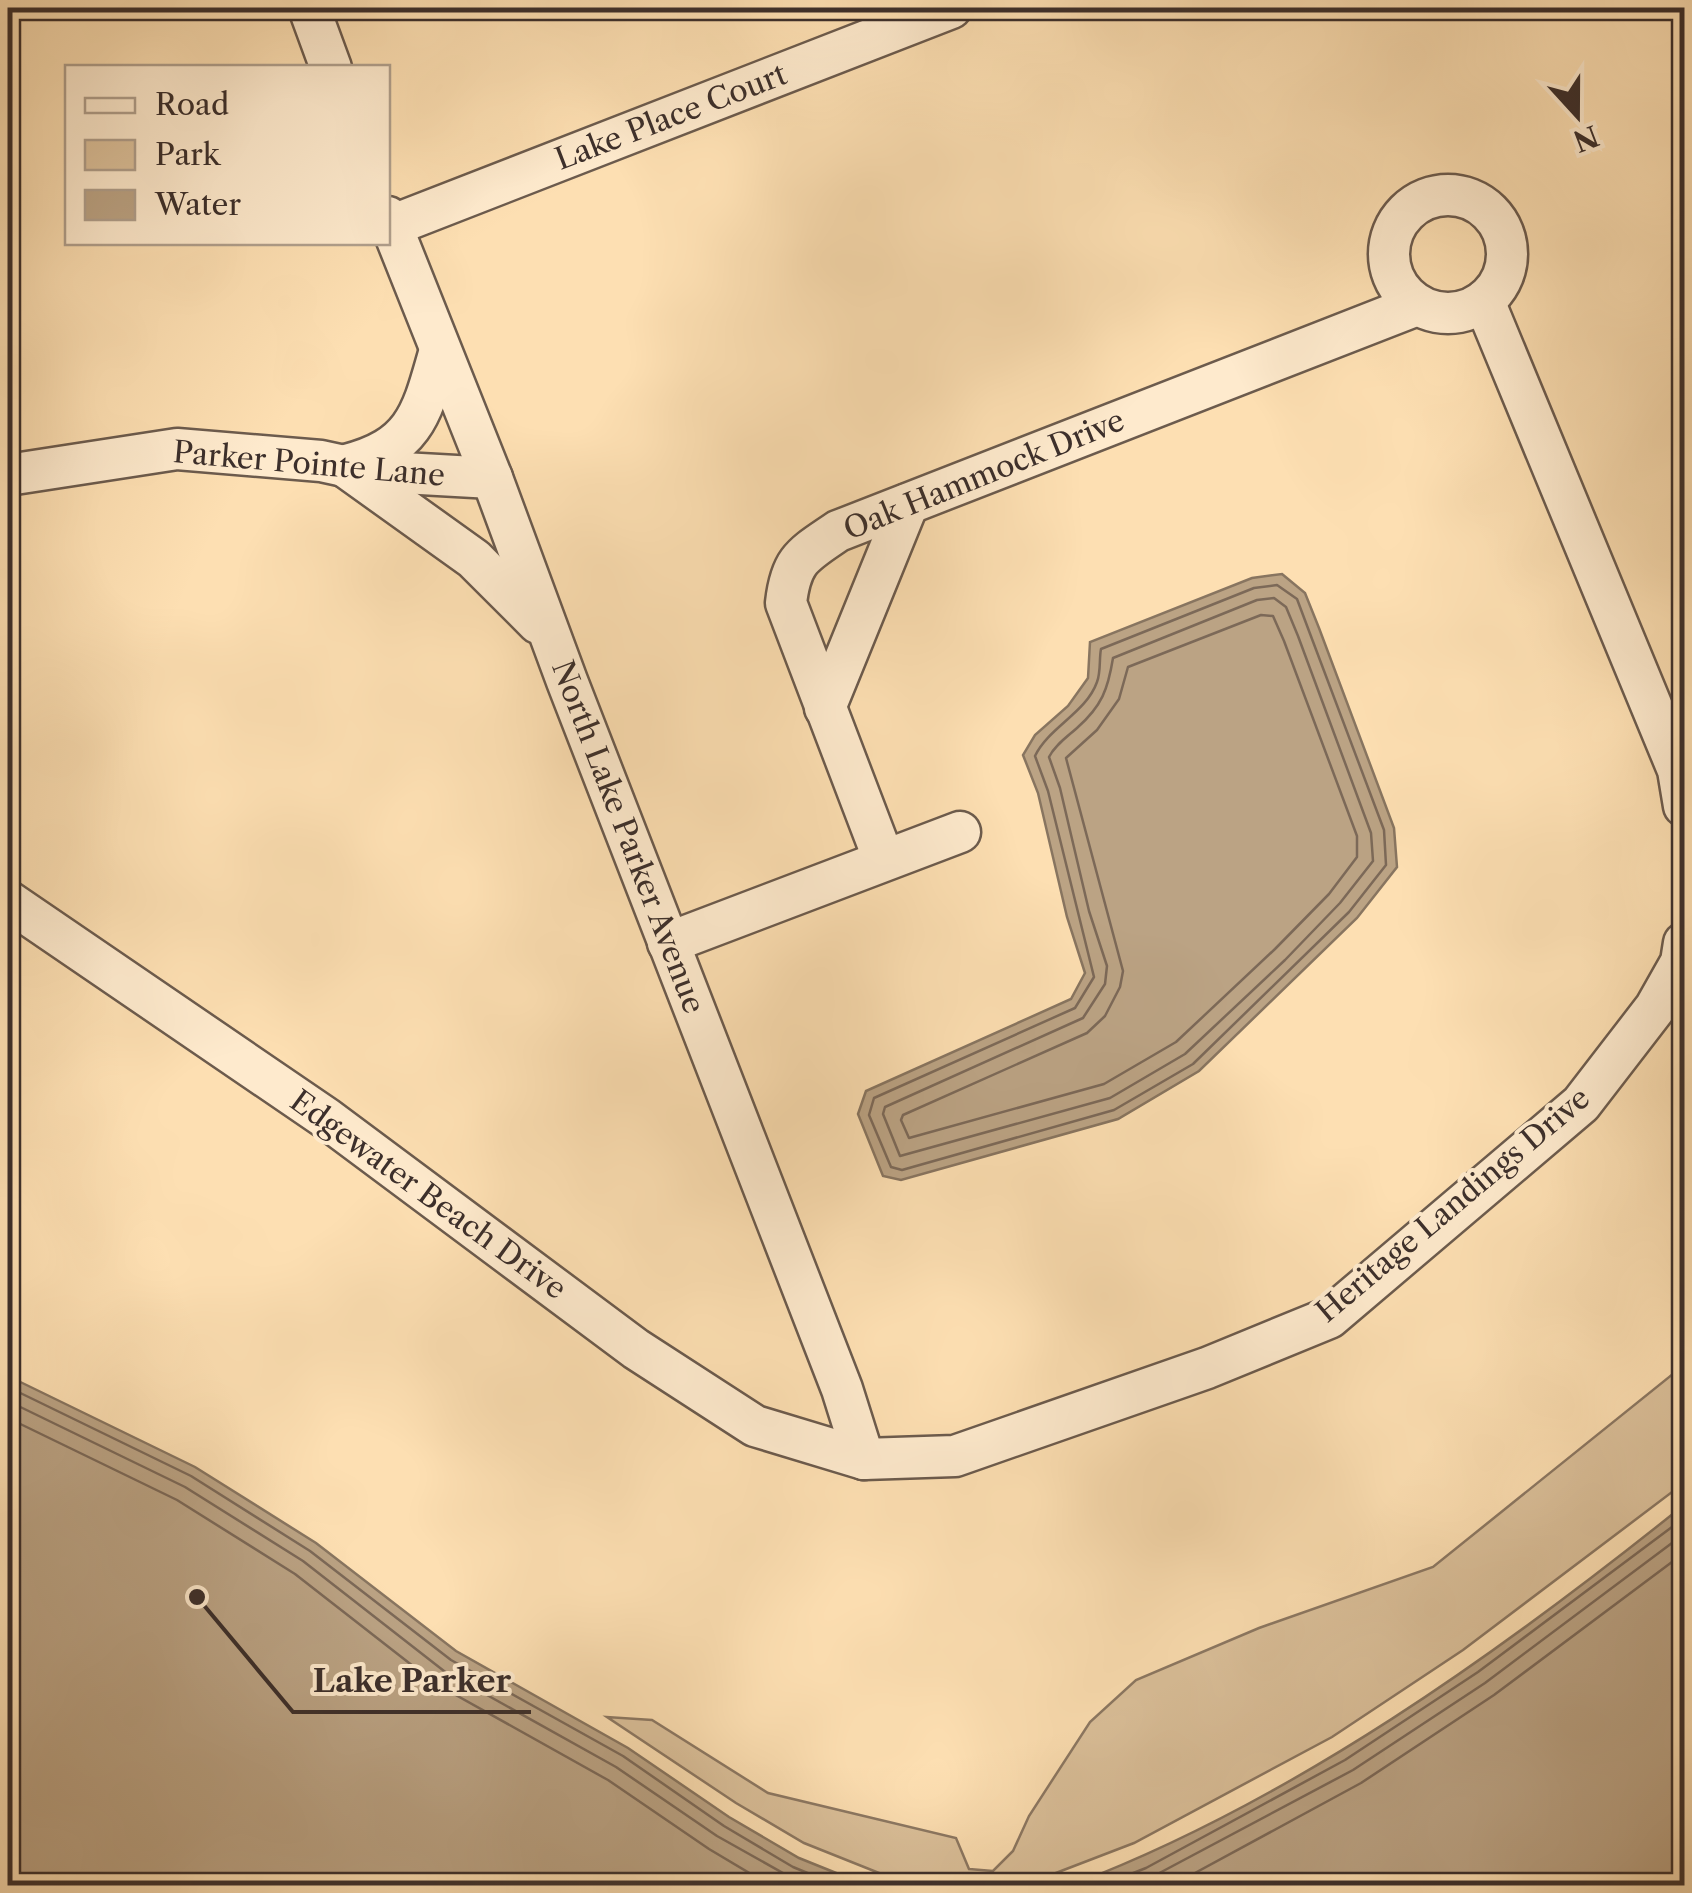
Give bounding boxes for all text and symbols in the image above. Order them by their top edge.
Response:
street label: Lake Place Court [550,55,792,178]
legend [65,65,390,245]
north arrow [1527,65,1627,165]
text: Road [155,86,229,123]
text: N [1569,118,1603,159]
text: Park [155,136,222,173]
text: Water [154,186,241,223]
street label: Oak Hammock Drive [838,401,1130,548]
street label: Parker Pointe Lane [172,433,446,494]
street label: North Lake Parker Avenue [544,655,713,1019]
street label: Heritage Landings Drive [1308,1079,1597,1330]
street label: Edgewater Beach Drive [283,1082,574,1307]
callout: Lake Parker [293,1650,531,1712]
text: Lake Parker [313,1661,512,1700]

